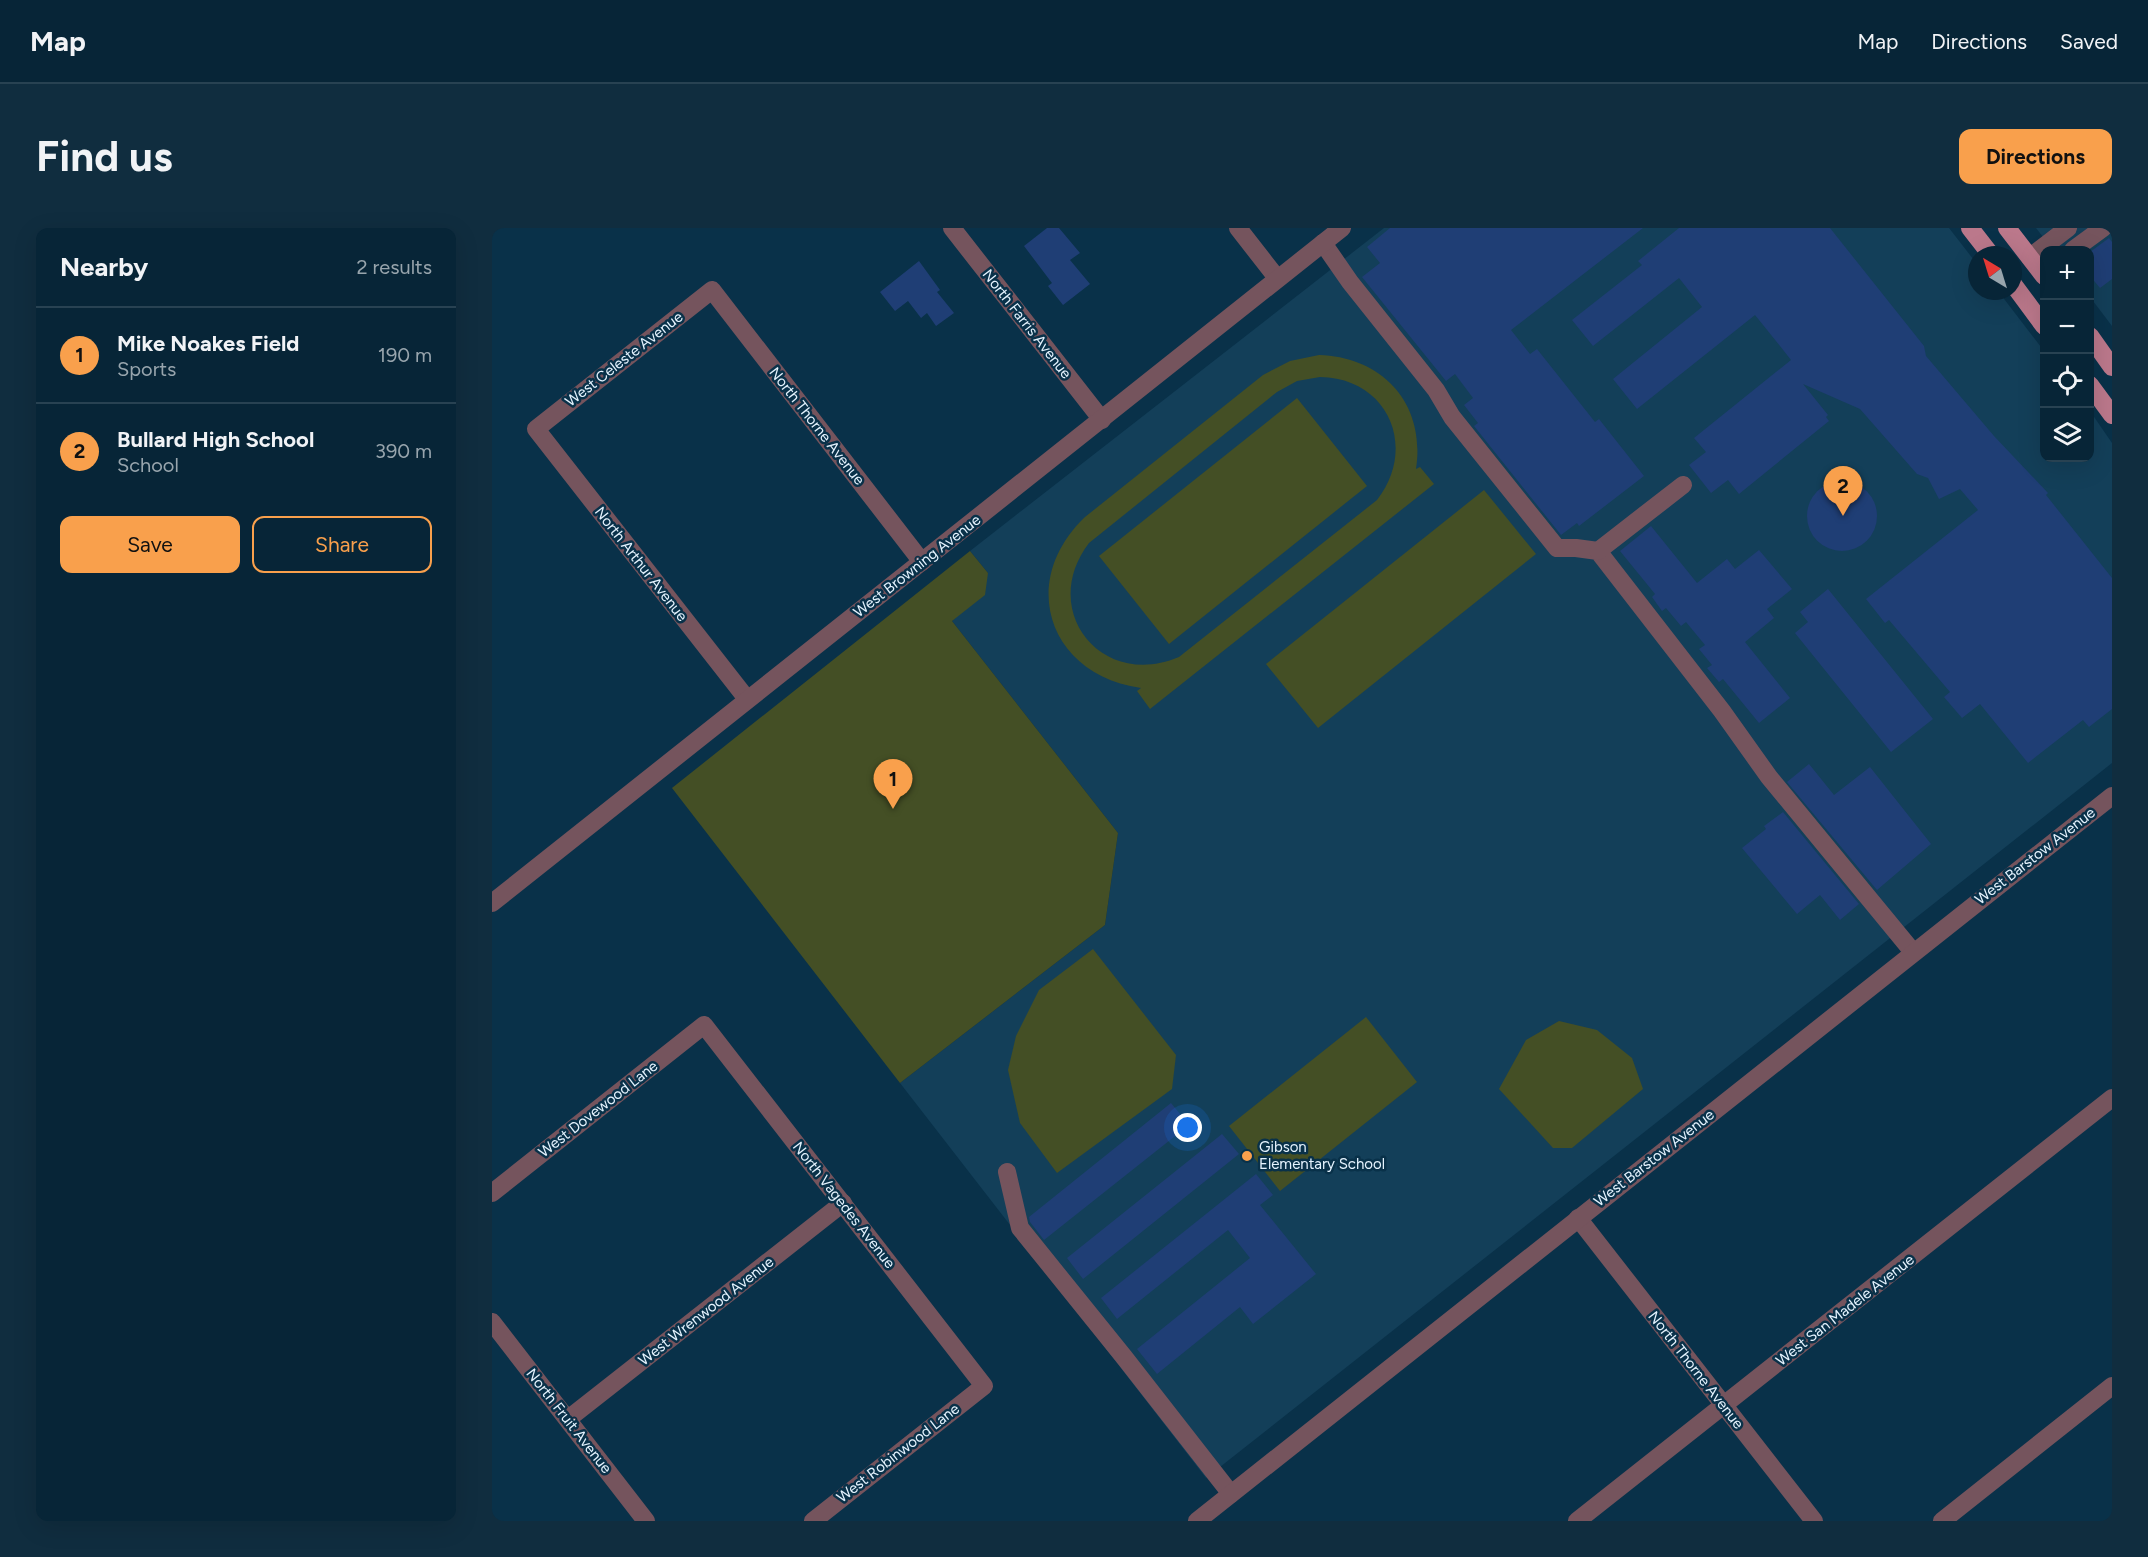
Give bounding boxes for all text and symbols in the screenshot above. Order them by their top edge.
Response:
text: Map [30,24,86,58]
text: Map [1857,29,1898,54]
text: Directions [1931,29,2027,54]
text: Saved [2060,29,2118,54]
button: Directions [1959,129,2112,184]
text: Find us [36,131,173,182]
north arrow [1968,246,2022,300]
map controls [2040,246,2094,462]
button: + [2040,246,2094,300]
text: Nearby [60,251,148,283]
text: 2 results [356,255,432,279]
street label: North Farris Avenue [979,266,1075,382]
button: − [2040,300,2094,354]
street label: West Celeste Avenue [562,308,686,410]
text: Mike Noakes Field [117,330,299,357]
text: 1 [75,343,84,367]
text: 190 m [378,343,432,367]
button: locate [2040,354,2094,408]
text: Sports [117,357,176,381]
street label: North Thorne Avenue [765,364,869,488]
button: layers [2040,408,2094,462]
text: Bullard High School [117,426,314,453]
text: 2 [74,439,85,463]
text: 390 m [375,439,432,463]
text: School [117,453,179,477]
pin: 2 [1824,466,1862,516]
street label: North Arthur Avenue [591,503,691,625]
street label: West Browning Avenue [850,511,984,621]
button: Save [60,516,240,573]
button: Share [252,516,432,573]
pin: 1 [874,760,912,809]
street label: West Barstow Avenue [1971,803,2099,909]
street label: West Dovewood Lane [535,1057,661,1161]
street label: West Barstow Avenue [1590,1105,1718,1211]
your location [1173,1113,1202,1142]
street label: North Vagedes Avenue [789,1138,899,1272]
place label: Gibson Elementary School [1259,1138,1385,1173]
marker: Gibson Elementary School [1240,1149,1254,1163]
street label: West San Madele Avenue [1772,1250,1918,1370]
street label: West Wrenwood Avenue [635,1253,777,1369]
street label: North Thorne Avenue [1644,1308,1748,1432]
street label: North Fruit Avenue [522,1365,616,1477]
street label: West Robinwood Lane [833,1400,963,1506]

